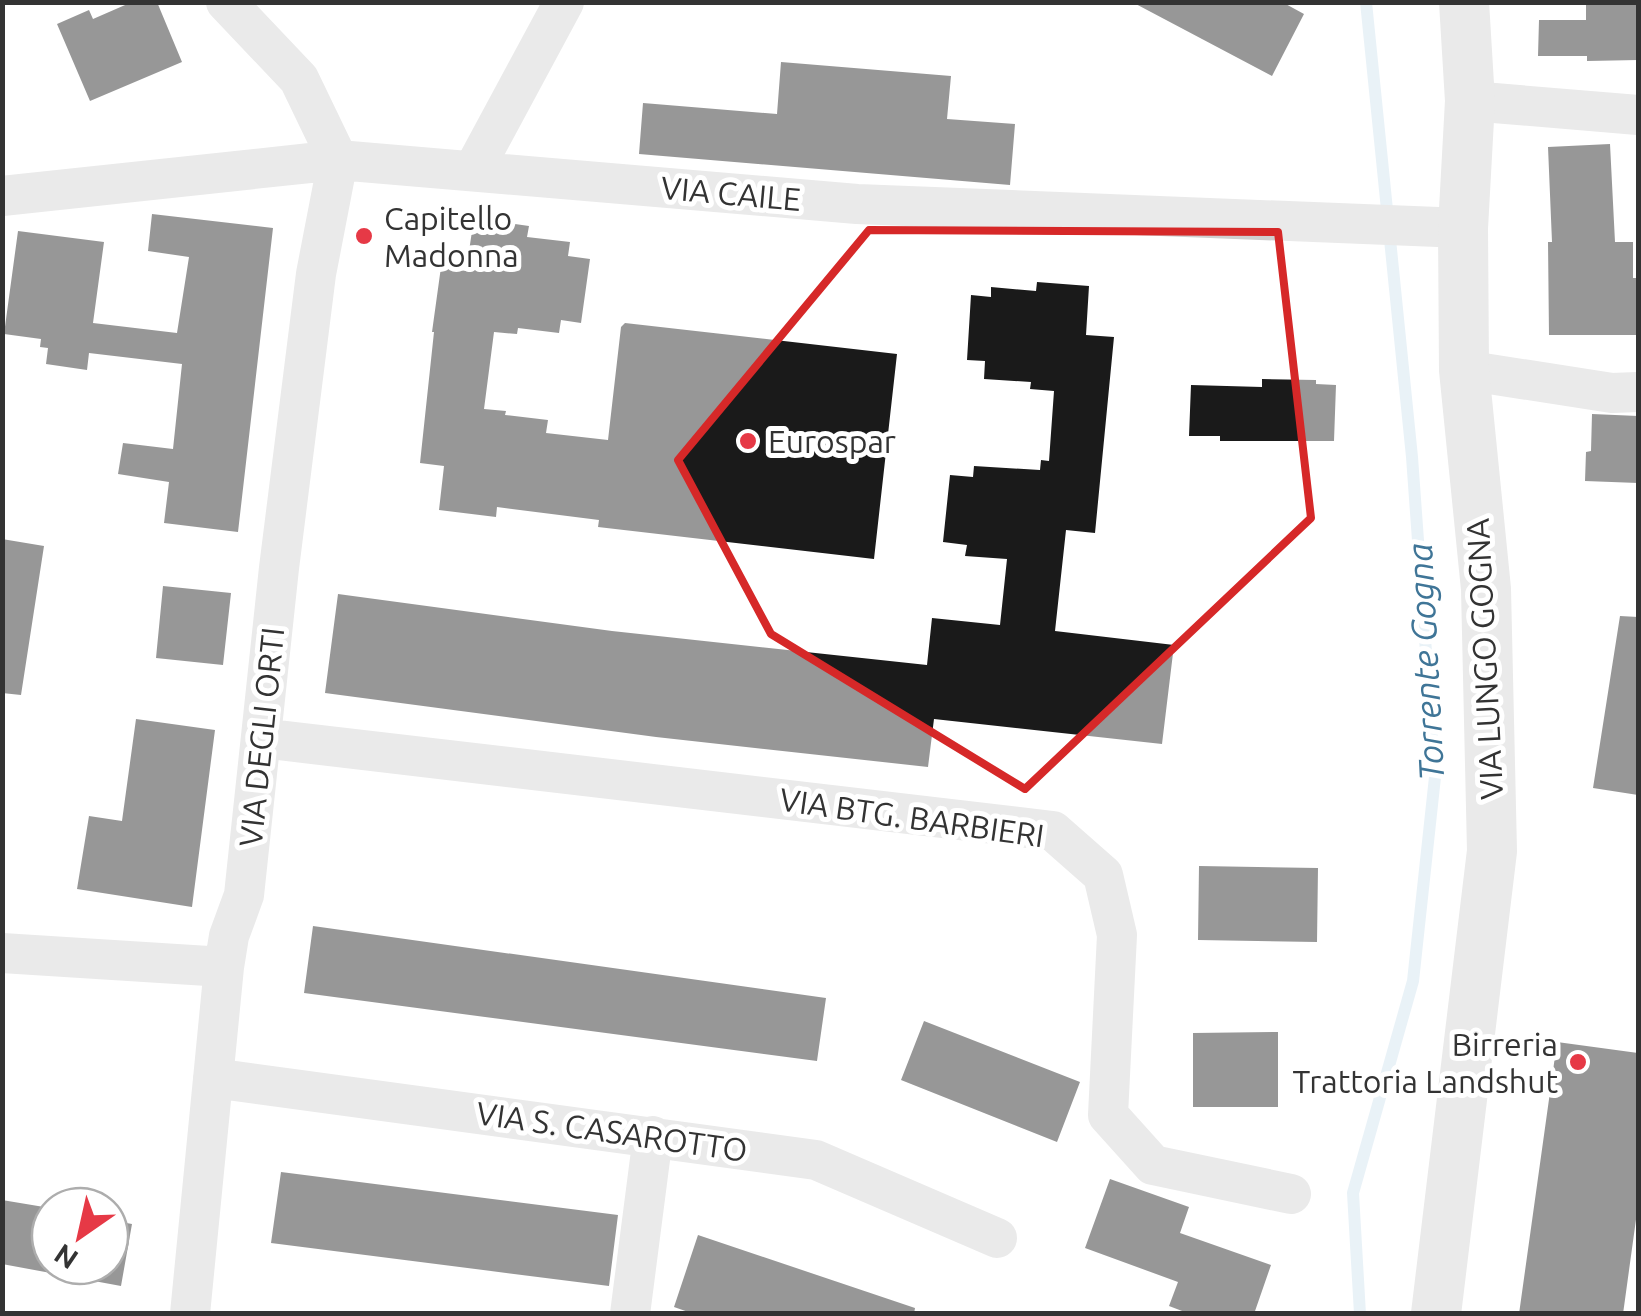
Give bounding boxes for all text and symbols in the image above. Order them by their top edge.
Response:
street label: VIA CAILE [660,169,802,217]
place label: Capitello Madonna [384,200,519,273]
marker: Capitello Madonna [353,225,375,247]
place label: Eurospar [768,423,896,459]
marker: Eurospar [737,430,759,452]
street label: VIA LUNGO GOGNA [1459,517,1509,801]
water label: Torrente Gogna [1399,542,1451,782]
street label: VIA DEGLI ORTI [232,625,290,849]
street label: VIA BTG. BARBIERI [777,781,1047,853]
place label: Birreria Trattoria Landshut [1292,1026,1558,1099]
marker: Birreria Trattoria Landshut [1567,1051,1589,1073]
street label: VIA S. CASAROTTO [474,1094,750,1168]
north arrow [30,1186,130,1286]
text: N [48,1238,83,1276]

